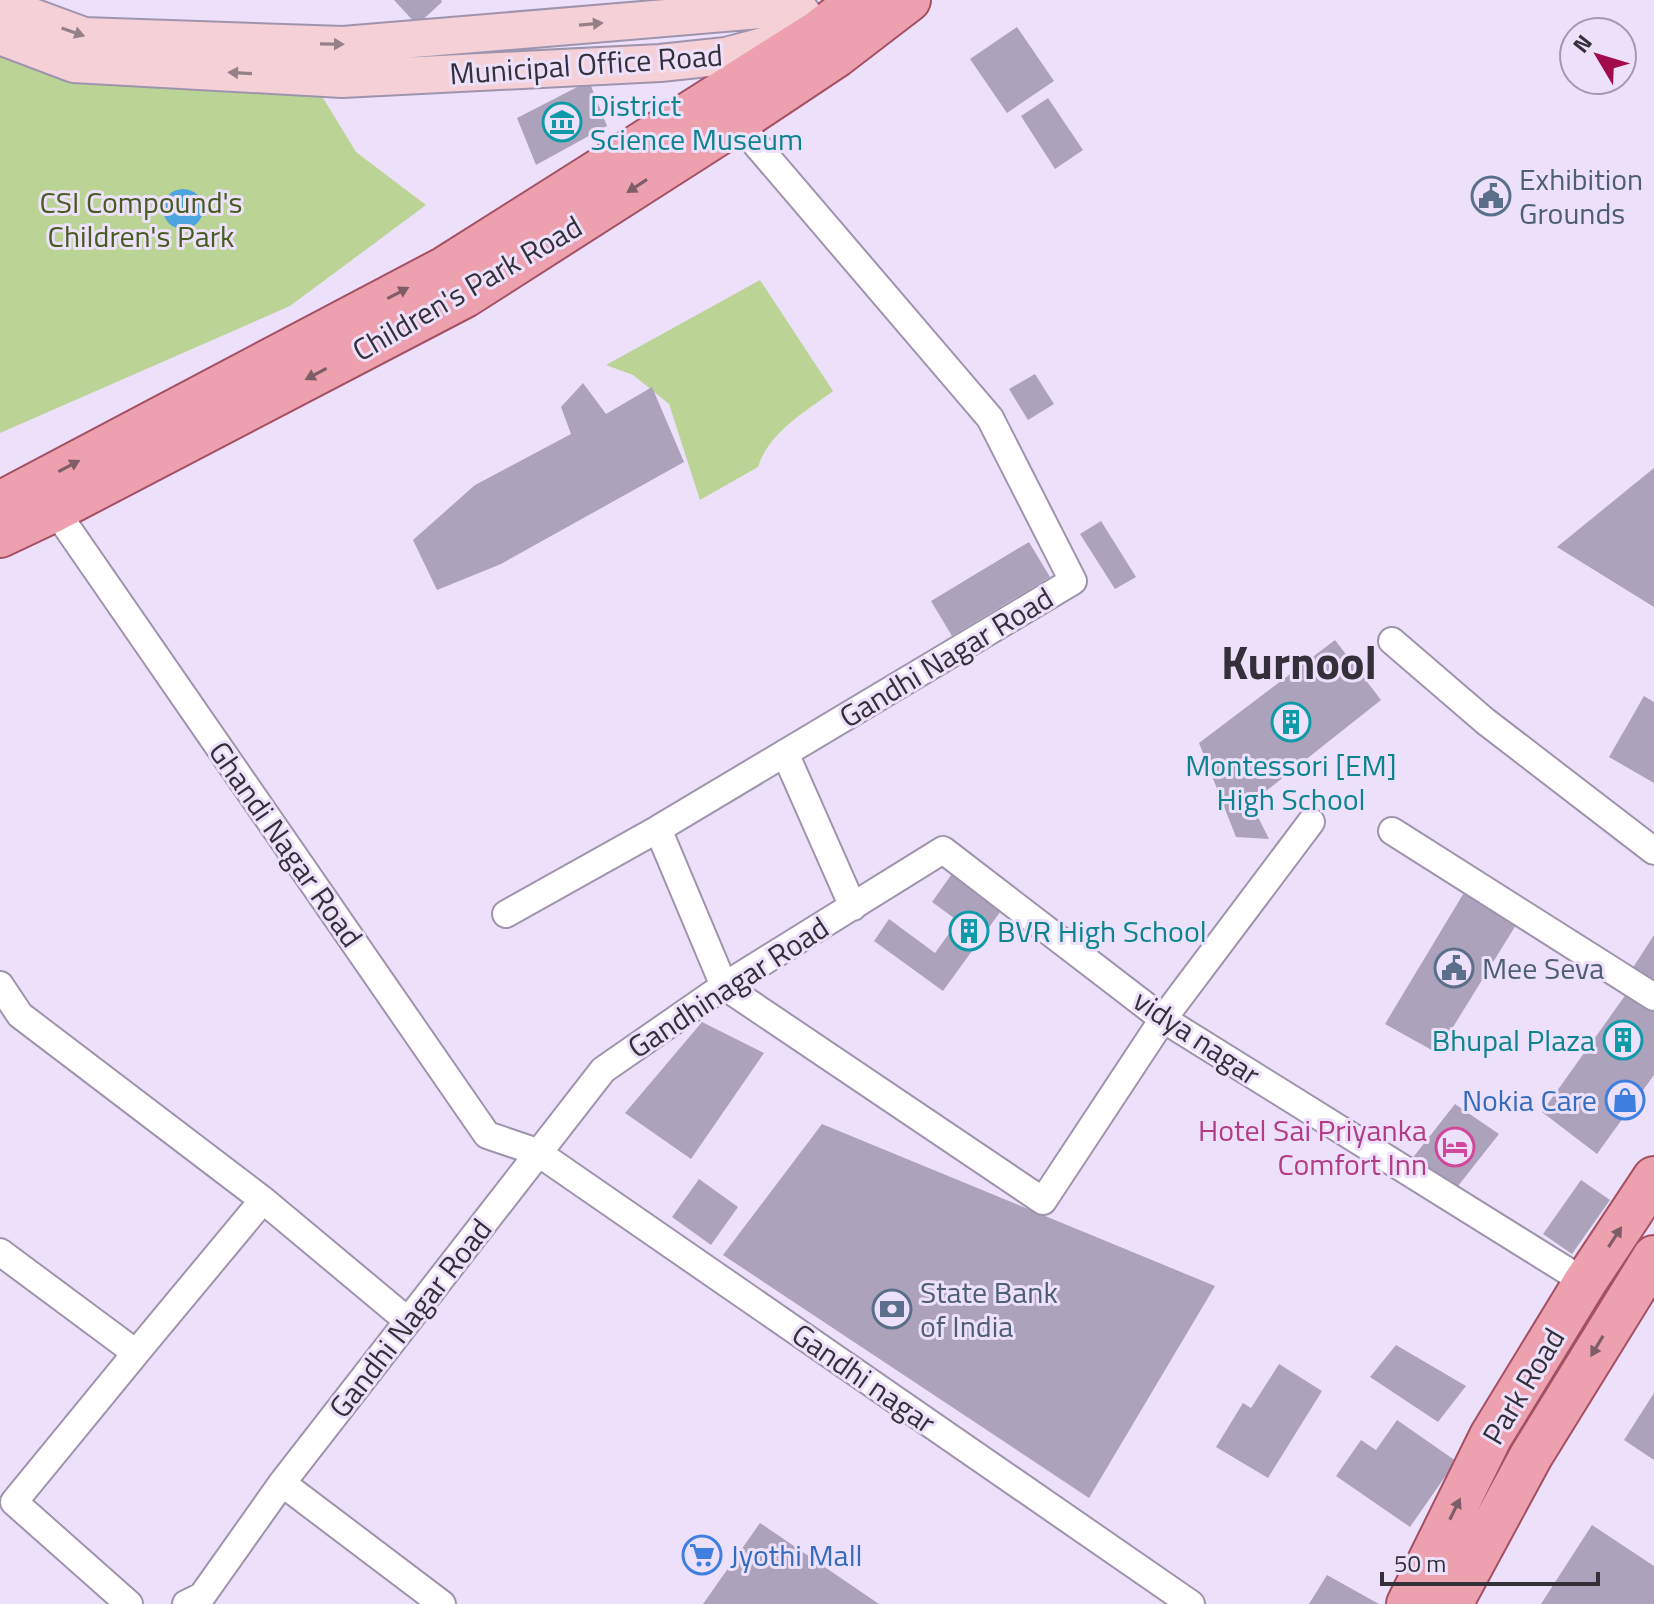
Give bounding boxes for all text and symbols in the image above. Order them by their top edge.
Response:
north arrow [1558,16,1638,96]
one-way arrow [579,17,604,30]
one-way arrow [61,26,85,38]
text: N [1564,27,1600,60]
street label: Municipal Office Road [448,32,724,96]
one-way arrow [320,38,345,51]
one-way arrow [227,66,252,79]
place label: District Science Museum [590,82,803,162]
museum icon: District Science Museum [541,101,583,143]
place label: Exhibition Grounds [1519,156,1643,236]
public building icon: Exhibition Grounds [1470,175,1512,217]
park label: CSI Compound's Children's Park [39,179,243,259]
one-way arrow [626,179,648,193]
street label: Children's Park Road [344,203,590,373]
one-way arrow [387,287,410,300]
one-way arrow [305,368,328,381]
one-way arrow [58,460,80,474]
street label: Gandhi Nagar Road [830,575,1062,739]
district label: Kurnool [1221,627,1377,697]
building icon: Montessori [EM] High School [1270,701,1312,743]
street label: Ghandi Nagar Road [198,731,374,957]
place label: Montessori [EM] High School [1185,742,1397,822]
street label: Gandhinagar Road [618,905,838,1069]
place label: BVR High School [997,908,1207,954]
building icon: BVR High School [948,910,990,952]
place label: Mee Seva [1482,945,1604,991]
public building icon: Mee Seva [1433,947,1475,989]
street label: vidya nagar [1124,977,1270,1097]
place label: Bhupal Plaza [1432,1017,1595,1063]
building icon: Bhupal Plaza [1602,1019,1644,1061]
place label: Nokia Care [1462,1077,1597,1123]
shop icon: Nokia Care [1604,1079,1646,1121]
place label: Hotel Sai Priyanka Comfort Inn [1198,1107,1427,1187]
hotel icon: Hotel Sai Priyanka Comfort Inn [1434,1126,1476,1168]
street label: Gandhi Nagar Road [317,1208,503,1428]
one-way arrow [1607,1226,1622,1247]
place label: State Bank of India [920,1269,1058,1349]
bank icon: State Bank of India [871,1288,913,1330]
street label: Gandhi nagar [783,1311,945,1445]
street label: Park Road [1470,1319,1576,1453]
one-way arrow [1590,1335,1604,1357]
one-way arrow [1448,1497,1462,1521]
place label: Jyothi Mall [730,1532,863,1578]
supermarket icon: Jyothi Mall [681,1534,723,1576]
scale bar [1382,1536,1598,1586]
text: 50 m [1394,1545,1446,1581]

